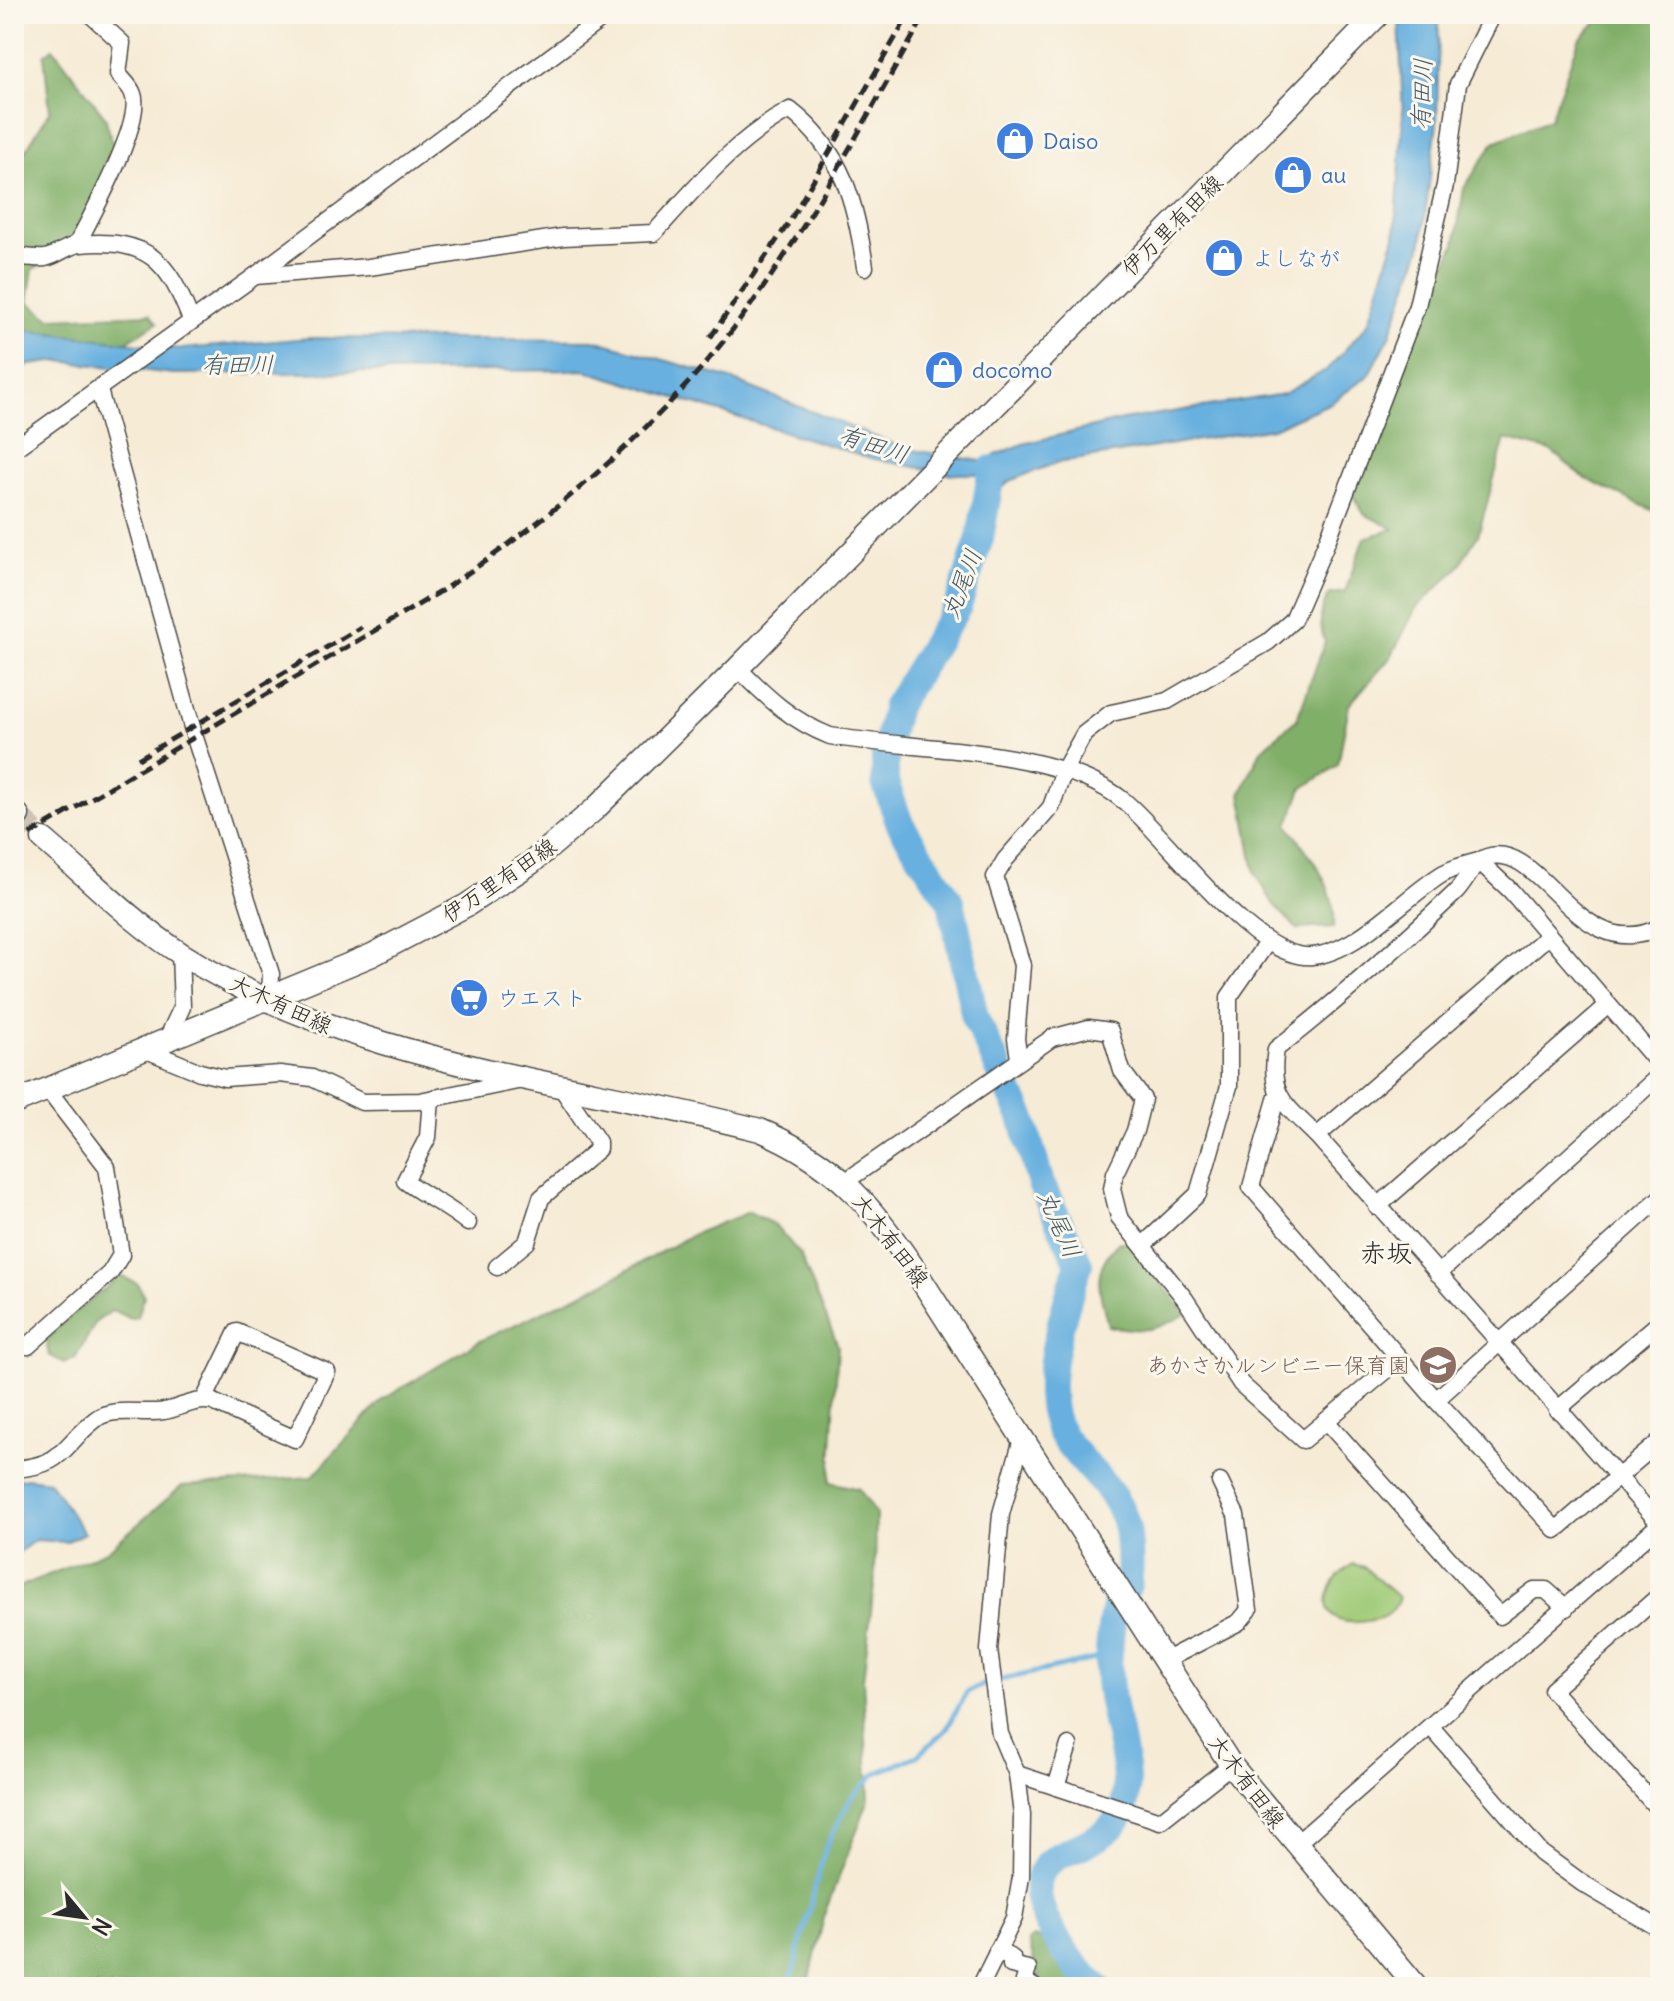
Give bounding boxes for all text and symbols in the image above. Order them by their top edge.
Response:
water label: 有田川 [1405,57,1437,130]
shop icon: Daiso [994,120,1036,162]
place label: Daiso [1043,127,1098,155]
shop icon: au [1272,154,1314,196]
place label: au [1321,161,1346,189]
street label: 伊万里有田線 [1115,168,1229,282]
shop icon: よしなが [1203,237,1245,279]
place label: よしなが [1252,244,1340,272]
water label: 有田川 [202,349,274,379]
shop icon: docomo [923,349,965,391]
place label: docomo [972,356,1052,384]
water label: 有田川 [835,419,913,469]
water label: 丸尾川 [934,545,988,623]
street label: 伊万里有田線 [436,831,562,929]
street label: 大木有田線 [225,968,337,1040]
supermarket icon: ウエスト [448,977,490,1019]
place label: ウエスト [497,984,587,1012]
water label: 丸尾川 [1032,1185,1088,1263]
street label: 大木有田線 [847,1188,935,1292]
district label: 赤坂 [1360,1236,1412,1269]
school or university icon: あかさかルンビニー保育園 [1417,1344,1459,1386]
place label: あかさかルンビニー保育園 [1146,1351,1410,1379]
street label: 大木有田線 [1203,1729,1291,1833]
north arrow [44,1877,124,1957]
text: N [86,1913,117,1940]

